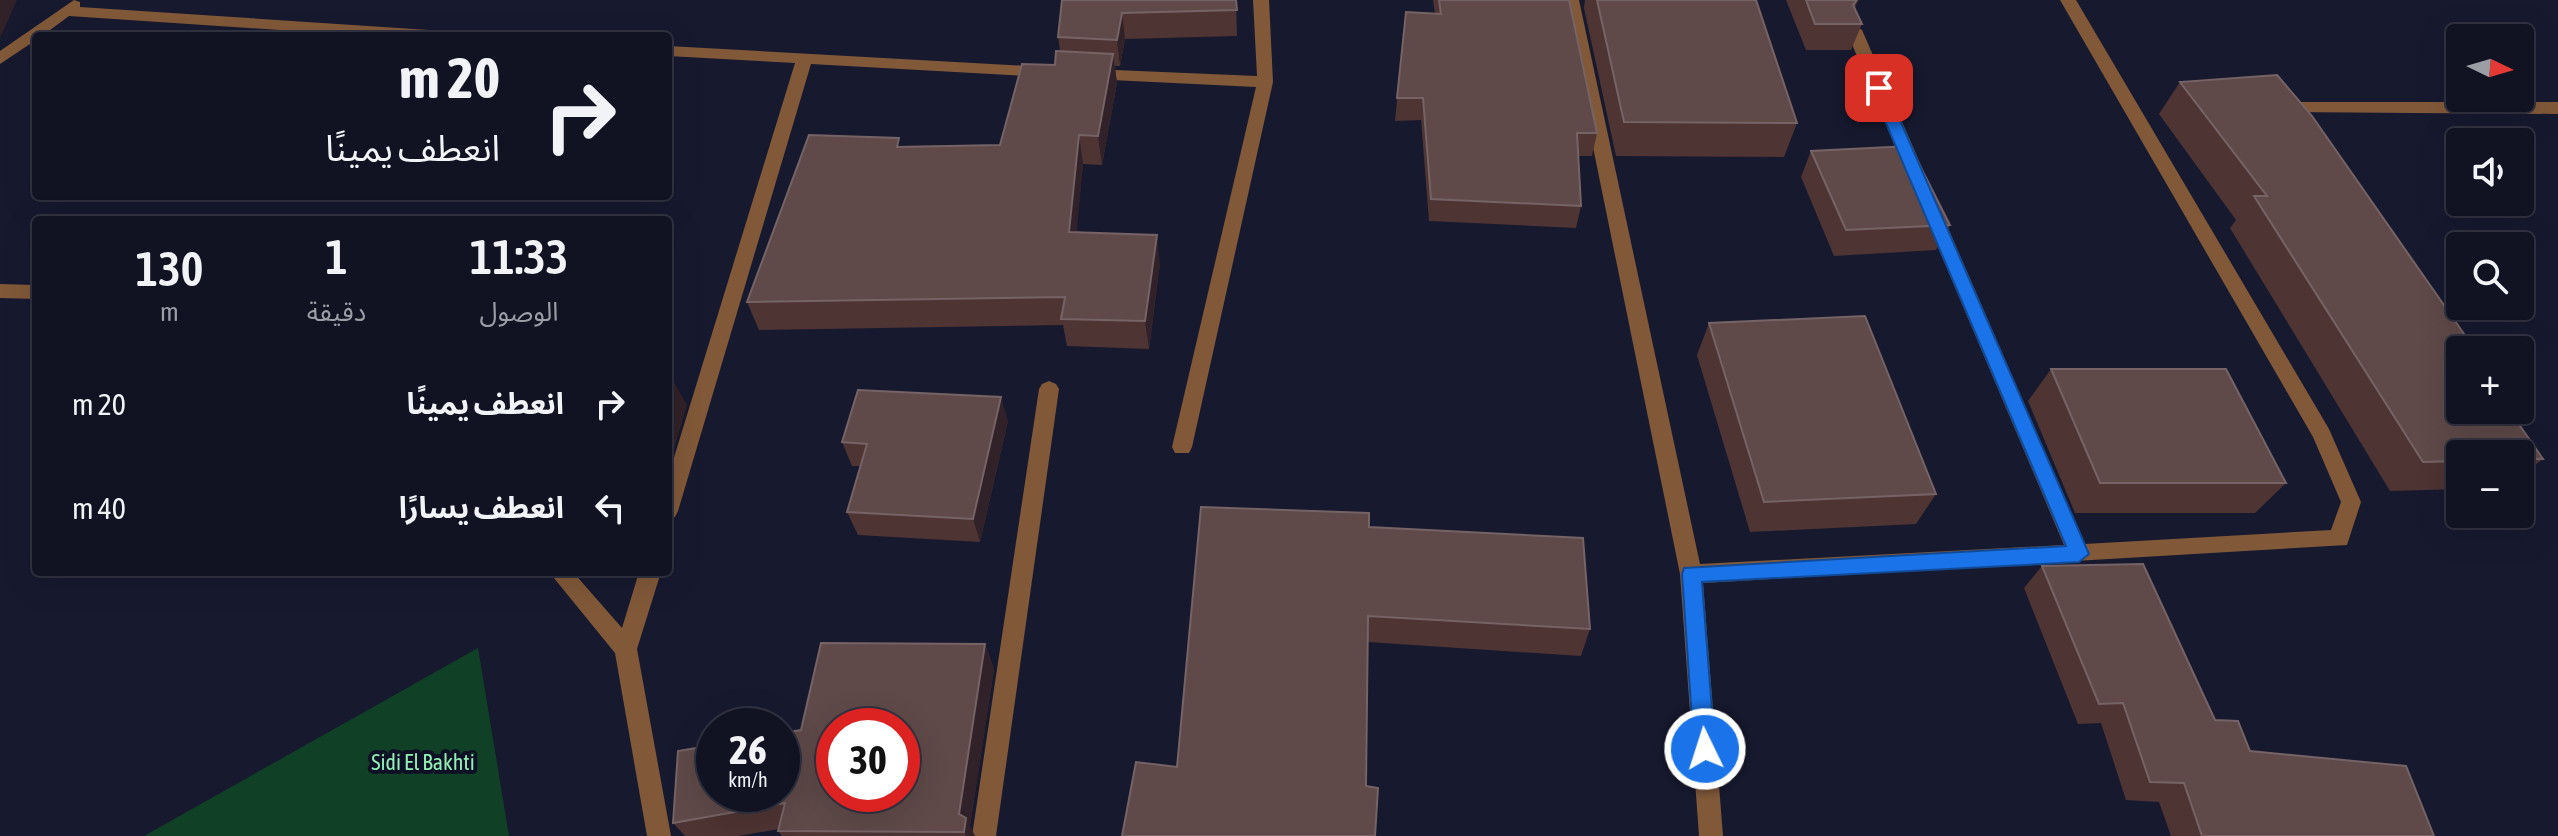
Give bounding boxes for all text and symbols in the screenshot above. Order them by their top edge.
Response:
north arrow [2446,24,2534,112]
map controls [2446,24,2534,528]
text: 20 m [399,46,500,110]
pin [1845,54,1913,122]
icon: right [528,64,632,168]
icon: arrive [1857,66,1901,110]
text: انعطف يمينًا [325,127,500,169]
button: sound [2446,128,2534,216]
text: 1 [325,229,348,284]
text: 11:33 [470,229,568,284]
button: search [2446,232,2534,320]
text: 130 [136,241,203,296]
text: m [160,297,179,327]
text: دقيقة [307,297,366,327]
text: الوصول [480,297,559,327]
button: + [2446,336,2534,424]
icon: right [588,382,632,426]
text: انعطف يمينًا [407,386,564,420]
text: 20 m [72,387,126,421]
button: − [2446,440,2534,528]
icon: left [588,486,632,530]
text: انعطف يسارًا [399,490,564,524]
text: 40 m [72,491,126,525]
position arrow [1663,707,1747,791]
speed limit sign: 30 [816,708,920,812]
text: 26 [729,727,767,772]
park label: Sidi El Bakhti [371,749,475,775]
text: km/h [728,768,768,791]

